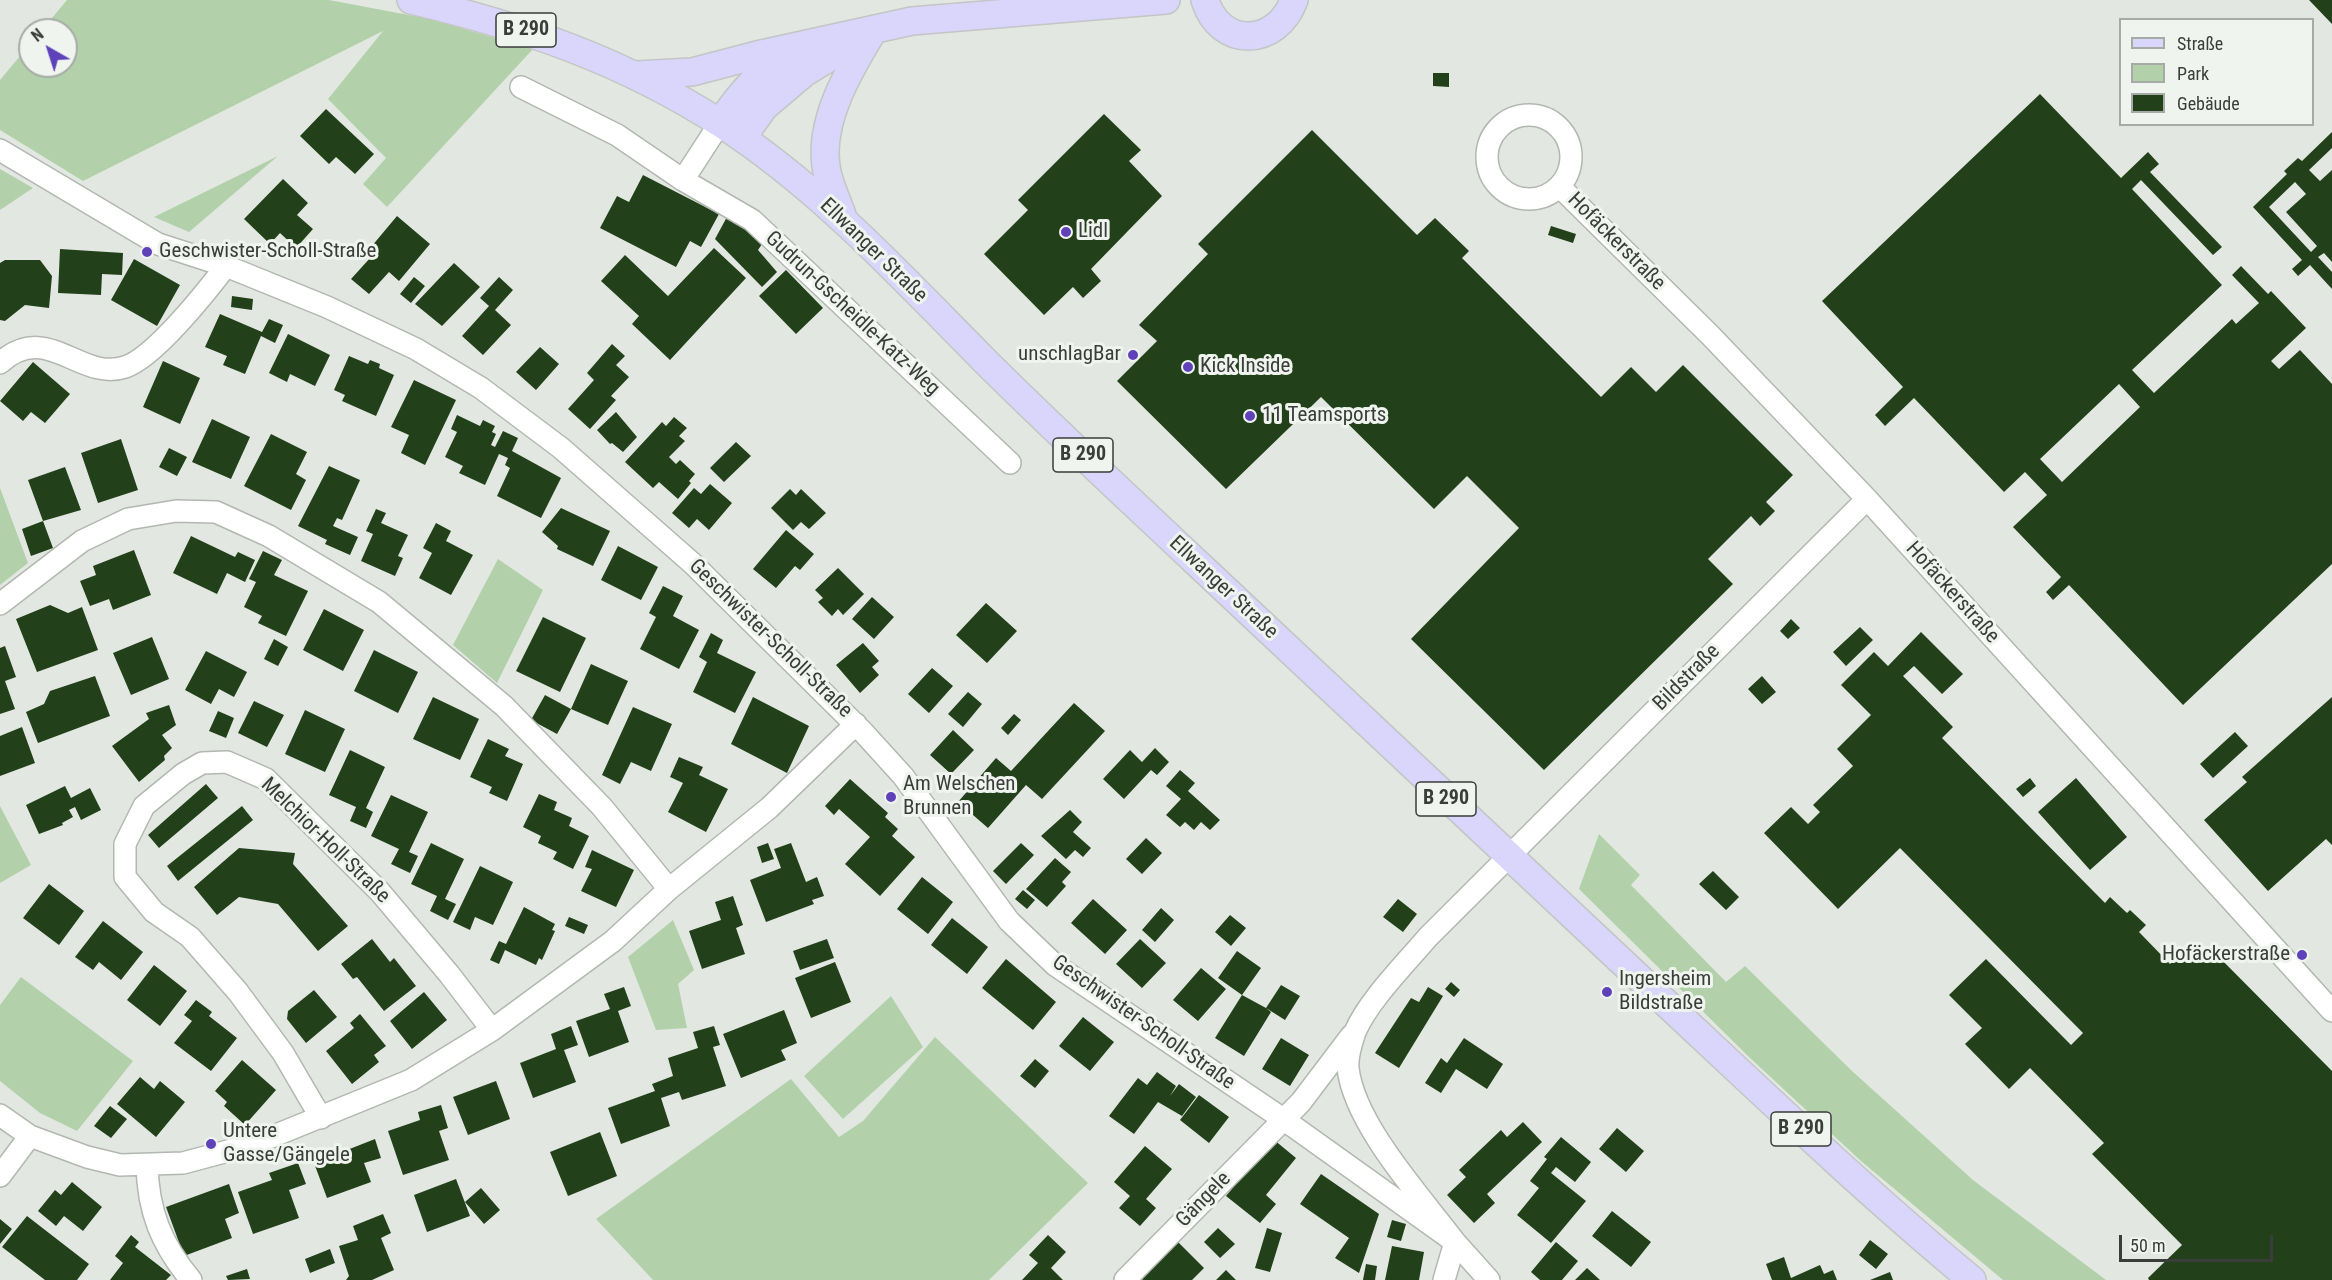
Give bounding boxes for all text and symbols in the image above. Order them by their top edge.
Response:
road number: B 290 [496,13,556,47]
north arrow [18,18,78,78]
legend [2119,18,2314,126]
text: N [28,25,47,46]
text: Straße [2177,33,2223,54]
text: Park [2177,63,2209,84]
text: Gebäude [2177,93,2240,114]
street label: Hofäckerstraße [1562,188,1670,296]
street label: Ellwanger Straße [814,194,932,308]
place label: Lidl [1078,219,1108,245]
marker: Lidl [1059,225,1073,239]
street label: Gudrun-Gscheidle-Katz-Weg [759,226,945,402]
place label: Geschwister-Scholl-Straße [159,239,376,265]
marker: Geschwister-Scholl-Straße [140,245,154,259]
place label: unschlagBar [1018,342,1121,368]
marker: unschlagBar [1126,348,1140,362]
place label: Kick Inside [1200,354,1290,380]
marker: Kick Inside [1181,360,1195,374]
place label: 11 Teamsports [1262,403,1386,429]
marker: 11 Teamsports [1243,409,1257,423]
road number: B 290 [1053,438,1113,472]
street label: Ellwanger Straße [1163,531,1283,645]
street label: Hofäckerstraße [1900,537,2004,649]
street label: Geschwister-Scholl-Straße [683,554,857,724]
street label: Bildstraße [1648,639,1726,717]
place label: Am Welschen Brunnen [903,772,1016,822]
street label: Melchior-Holl-Straße [255,773,395,909]
road number: B 290 [1416,782,1476,816]
marker: Am Welschen Brunnen [884,790,898,804]
place label: Hofäckerstraße [2162,942,2290,968]
marker: Hofäckerstraße [2295,948,2309,962]
street label: Geschwister-Scholl-Straße [1047,950,1239,1096]
place label: Ingersheim Bildstraße [1619,967,1711,1017]
marker: Ingersheim Bildstraße [1600,985,1614,999]
road number: B 290 [1771,1112,1831,1146]
place label: Untere Gasse/Gängele [223,1119,350,1169]
marker: Untere Gasse/Gängele [204,1137,218,1151]
street label: Gängele [1171,1167,1237,1233]
scale bar [2122,1223,2276,1261]
text: 50 m [2130,1235,2165,1256]

